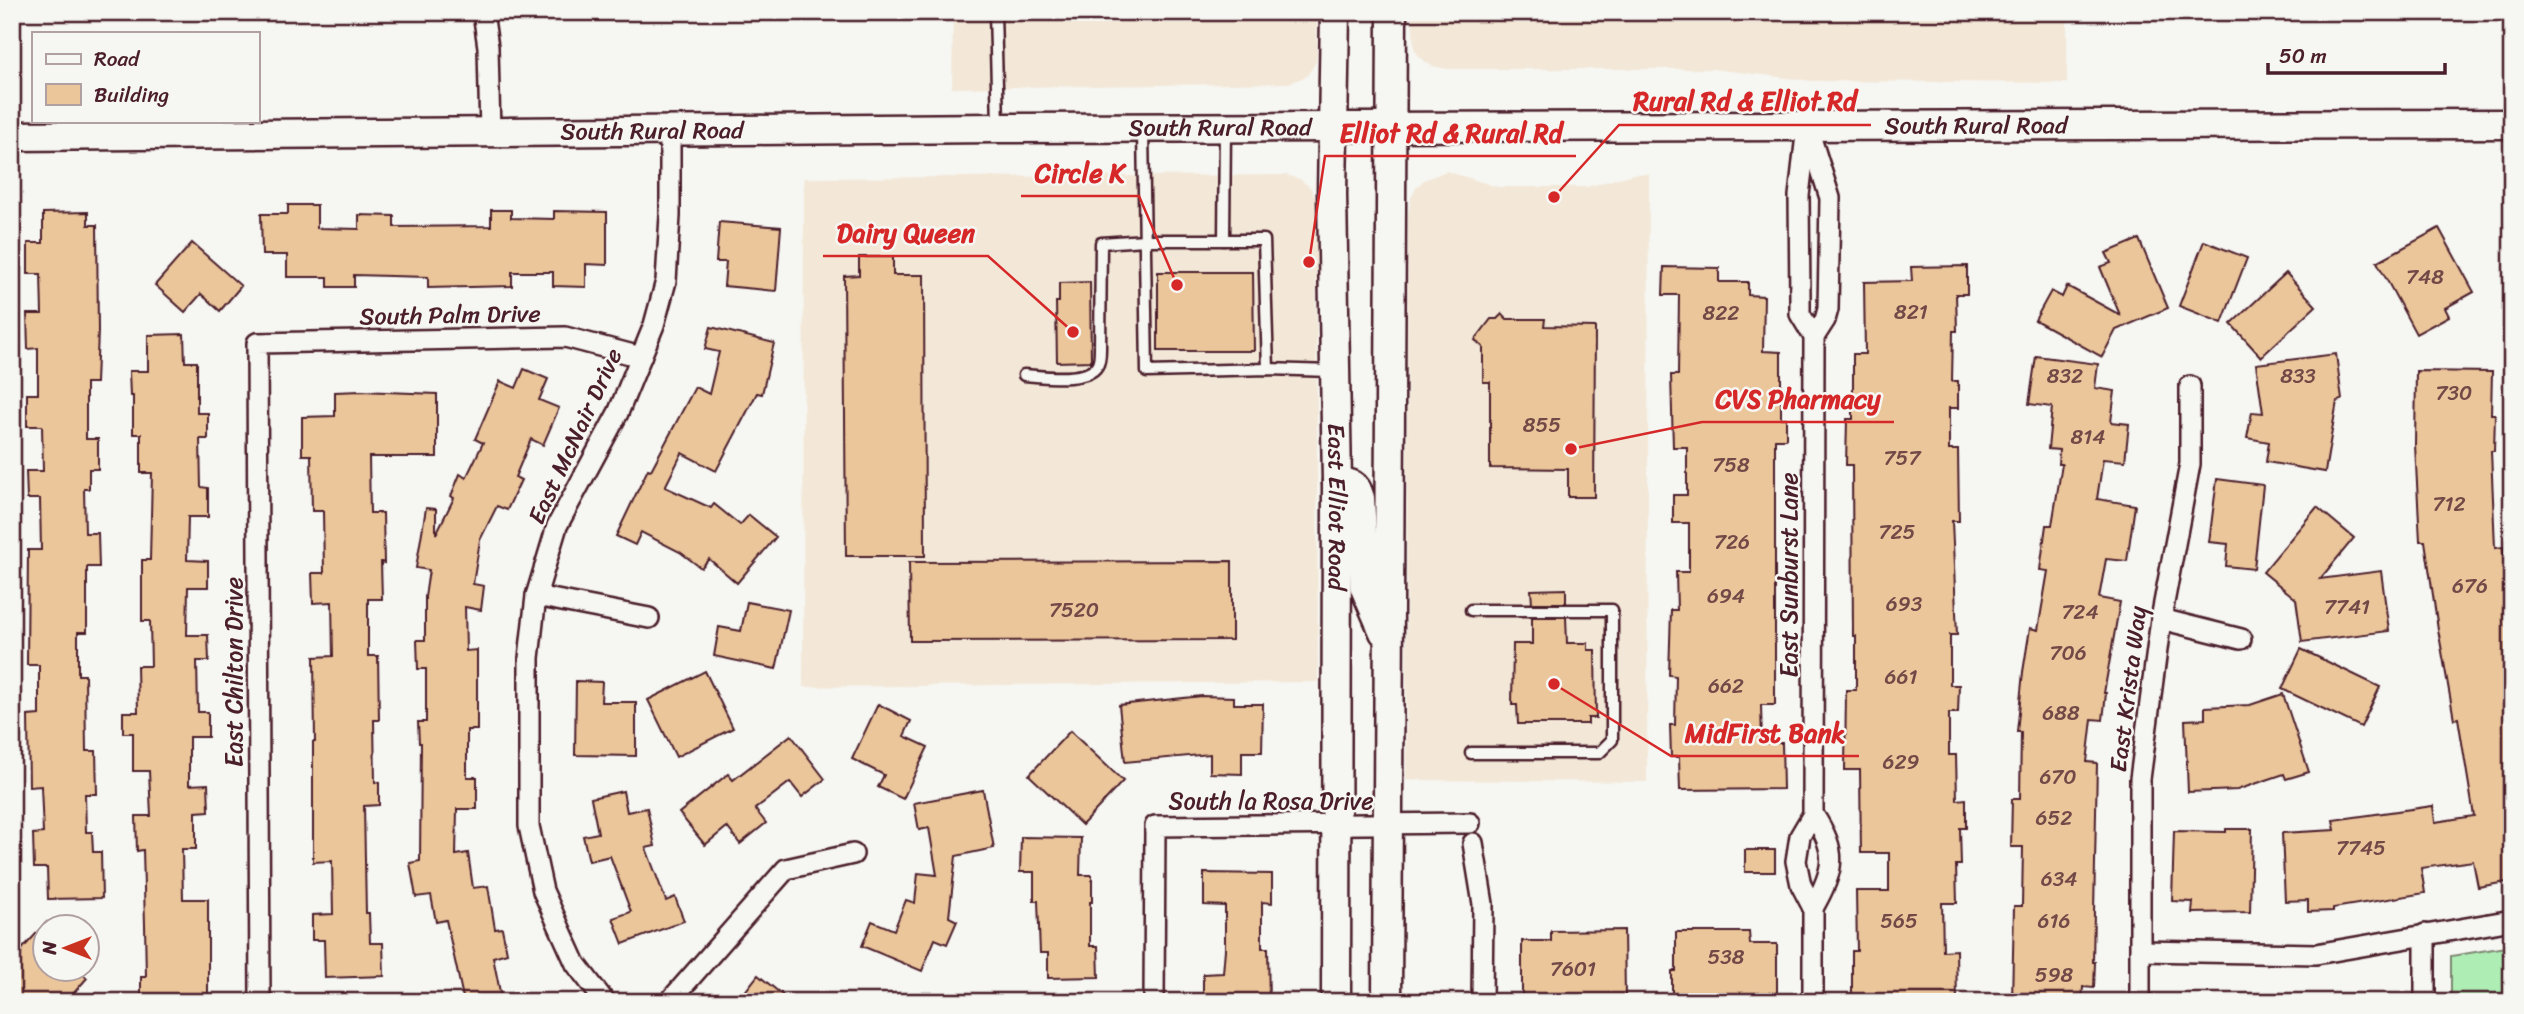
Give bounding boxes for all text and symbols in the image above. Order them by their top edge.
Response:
legend [32,32,259,122]
scale bar [2268,32,2445,76]
text: 50 m [2279,37,2327,75]
text: Road [94,40,141,78]
text: Building [94,76,170,114]
callout: Rural Rd & Elliot Rd [1619,78,1871,125]
text: Rural Rd & Elliot Rd [1632,78,1859,124]
street label: South Rural Road [1884,104,2069,147]
street label: South Rural Road [1128,106,1313,149]
street label: South Rural Road [560,109,745,153]
callout: Elliot Rd & Rural Rd [1325,109,1576,156]
text: Elliot Rd & Rural Rd [1339,110,1565,156]
callout: Circle K [1021,149,1139,196]
text: Circle K [1034,150,1127,196]
callout: Dairy Queen [823,209,988,256]
text: Dairy Queen [837,210,976,256]
house number: 748 [2406,258,2444,296]
street label: South Palm Drive [359,292,541,338]
house number: 821 [1894,293,1928,331]
house number: 822 [1703,294,1739,332]
street label: East McNair Drive [516,341,634,531]
house number: 832 [2047,357,2083,395]
house number: 833 [2280,357,2316,395]
house number: 730 [2436,374,2472,412]
callout: CVS Pharmacy [1702,375,1894,422]
text: CVS Pharmacy [1715,376,1881,422]
house number: 855 [1523,406,1561,444]
house number: 814 [2071,418,2105,456]
street label: East Elliot Road [1315,423,1358,592]
house number: 757 [1884,439,1922,477]
house number: 758 [1712,446,1750,484]
street label: East Sunburst Lane [1768,473,1810,677]
house number: 712 [2432,485,2466,523]
house number: 725 [1879,513,1916,551]
house number: 726 [1714,523,1750,561]
house number: 676 [2452,567,2488,605]
street label: East Chilton Drive [213,577,255,767]
house number: 694 [1707,577,1745,615]
house number: 693 [1886,585,1923,623]
house number: 7741 [2324,588,2370,626]
house number: 7520 [1049,591,1099,629]
house number: 724 [2061,593,2099,631]
street label: East Krista Way [2097,603,2159,774]
house number: 706 [2049,634,2087,672]
house number: 661 [1885,658,1917,696]
house number: 662 [1708,667,1744,705]
house number: 688 [2042,694,2080,732]
callout: MidFirst Bank [1671,709,1859,756]
text: MidFirst Bank [1684,710,1845,756]
house number: 629 [1883,743,1920,781]
house number: 670 [2039,758,2077,796]
street label: South la Rosa Drive [1169,780,1373,822]
house number: 652 [2036,799,2072,837]
house number: 7745 [2336,829,2386,867]
house number: 634 [2041,860,2077,898]
house number: 565 [1880,902,1918,940]
house number: 616 [2038,902,2070,940]
north arrow [32,912,102,982]
house number: 538 [1707,938,1745,976]
text: N [33,941,66,956]
house number: 7601 [1550,950,1596,988]
house number: 598 [2035,956,2074,994]

